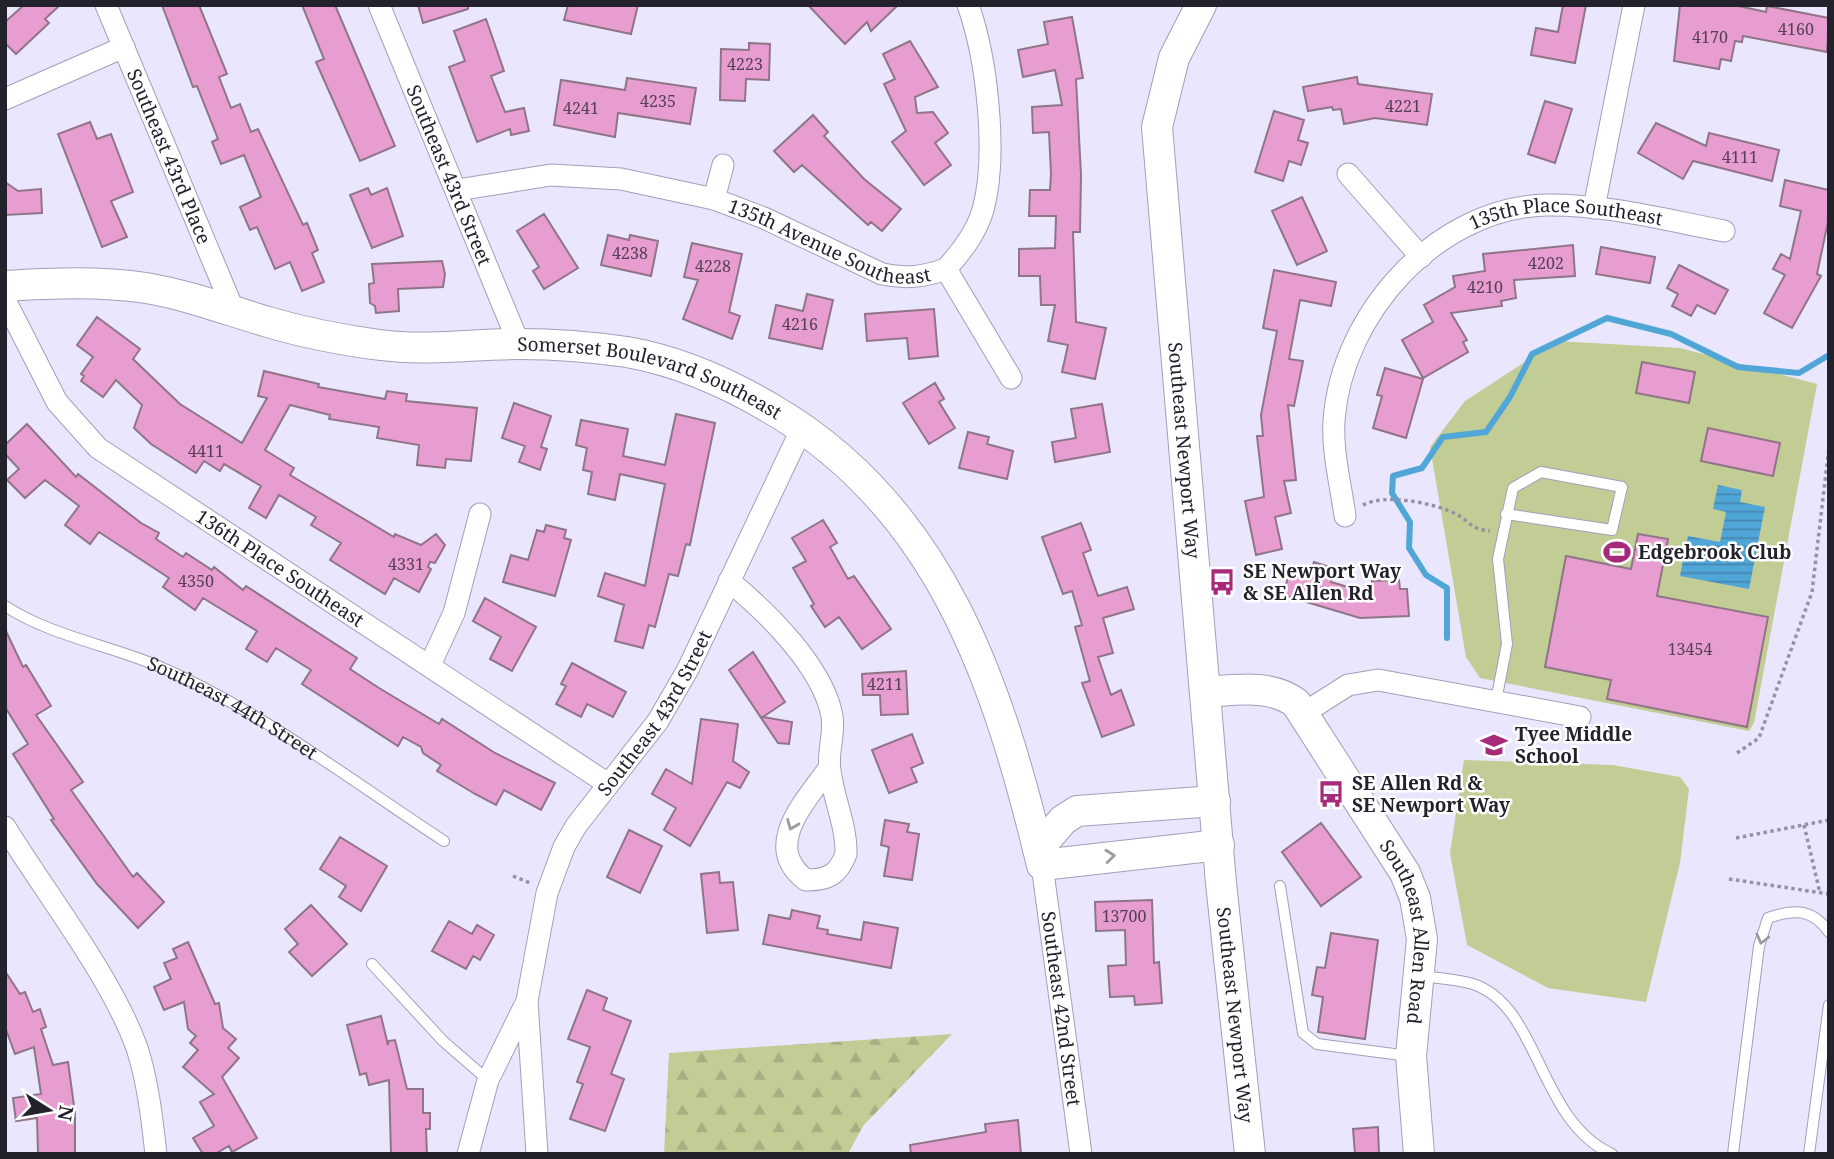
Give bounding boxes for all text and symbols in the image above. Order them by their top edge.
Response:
house number: 4160 [1778,18,1814,40]
house number: 4170 [1692,26,1728,48]
house number: 4223 [727,53,763,75]
street label: Southeast 43rd Place [121,65,217,248]
street label: Southeast 43rd Street [400,81,498,270]
house number: 4235 [640,90,676,112]
house number: 4221 [1385,95,1421,117]
house number: 4241 [563,97,599,119]
house number: 4111 [1722,146,1758,168]
street label: 135th Place Southeast [1464,192,1665,236]
street label: 135th Avenue Southeast [724,193,933,290]
house number: 4238 [612,242,648,264]
house number: 4202 [1528,252,1564,274]
house number: 4228 [695,255,731,277]
house number: 4210 [1467,276,1503,298]
house number: 4216 [782,313,818,335]
street label: Somerset Boulevard Southeast [517,331,787,425]
street label: Southeast Newport Way [1162,341,1207,560]
house number: 4411 [188,440,224,462]
street label: 136th Place Southeast [191,503,369,633]
sports icon: Edgebrook Club [1602,537,1632,567]
place label: Edgebrook Club [1638,539,1791,565]
house number: 4331 [388,553,424,575]
place label: SE Newport Way & SE Allen Rd [1243,558,1401,606]
bus stop icon: SE Newport Way & SE Allen Rd [1207,567,1237,597]
house number: 4350 [178,570,214,592]
street label: Southeast 43rd Street [591,626,718,801]
house number: 13454 [1668,638,1712,660]
street label: Southeast 44th Street [143,650,323,766]
house number: 4211 [867,673,903,695]
place label: Tyee Middle School [1515,721,1632,769]
school or university icon: Tyee Middle School [1479,730,1509,760]
place label: SE Allen Rd & SE Newport Way [1352,770,1510,818]
bus stop icon: SE Allen Rd & SE Newport Way [1316,779,1346,809]
one-way arrow [787,818,801,830]
street label: Southeast Allen Road [1374,834,1435,1026]
one-way arrow [1104,848,1116,863]
house number: 13700 [1102,905,1146,927]
street label: Southeast Newport Way [1211,906,1260,1125]
street label: Southeast 42nd Street [1035,910,1087,1108]
one-way arrow [1756,933,1770,945]
north arrow [14,1075,84,1145]
text: N [51,1103,80,1123]

